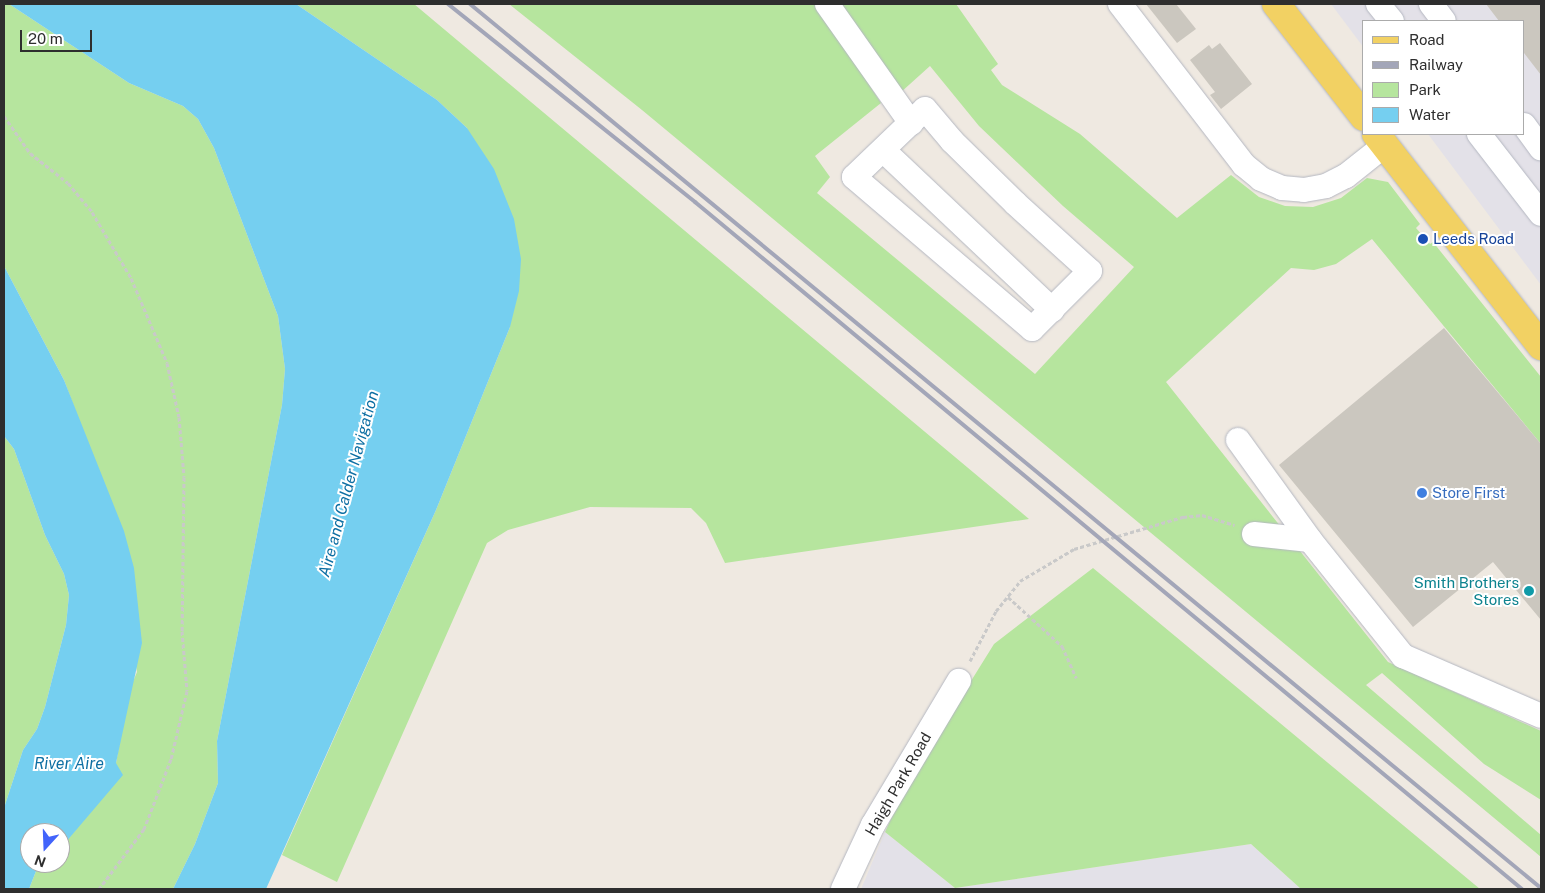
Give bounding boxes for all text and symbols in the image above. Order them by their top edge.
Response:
scale bar [22,20,95,52]
legend [1362,20,1525,135]
text: 20 m [28,30,63,47]
text: Road [1409,31,1445,48]
text: Railway [1409,56,1463,73]
text: Park [1409,81,1441,98]
text: Water [1409,106,1451,123]
place label: Leeds Road [1433,230,1514,248]
marker: Leeds Road [1417,233,1429,245]
water label: Aire and Calder Navigation [315,389,383,579]
place label: Store First [1432,484,1506,502]
marker: Store First [1416,487,1428,499]
place label: Smith Brothers Stores [1414,573,1519,608]
marker: Smith Brothers Stores [1523,585,1535,597]
street label: Haigh Park Road [861,729,935,839]
water label: River Aire [34,754,104,774]
north arrow [20,823,70,873]
text: N [32,852,48,871]

